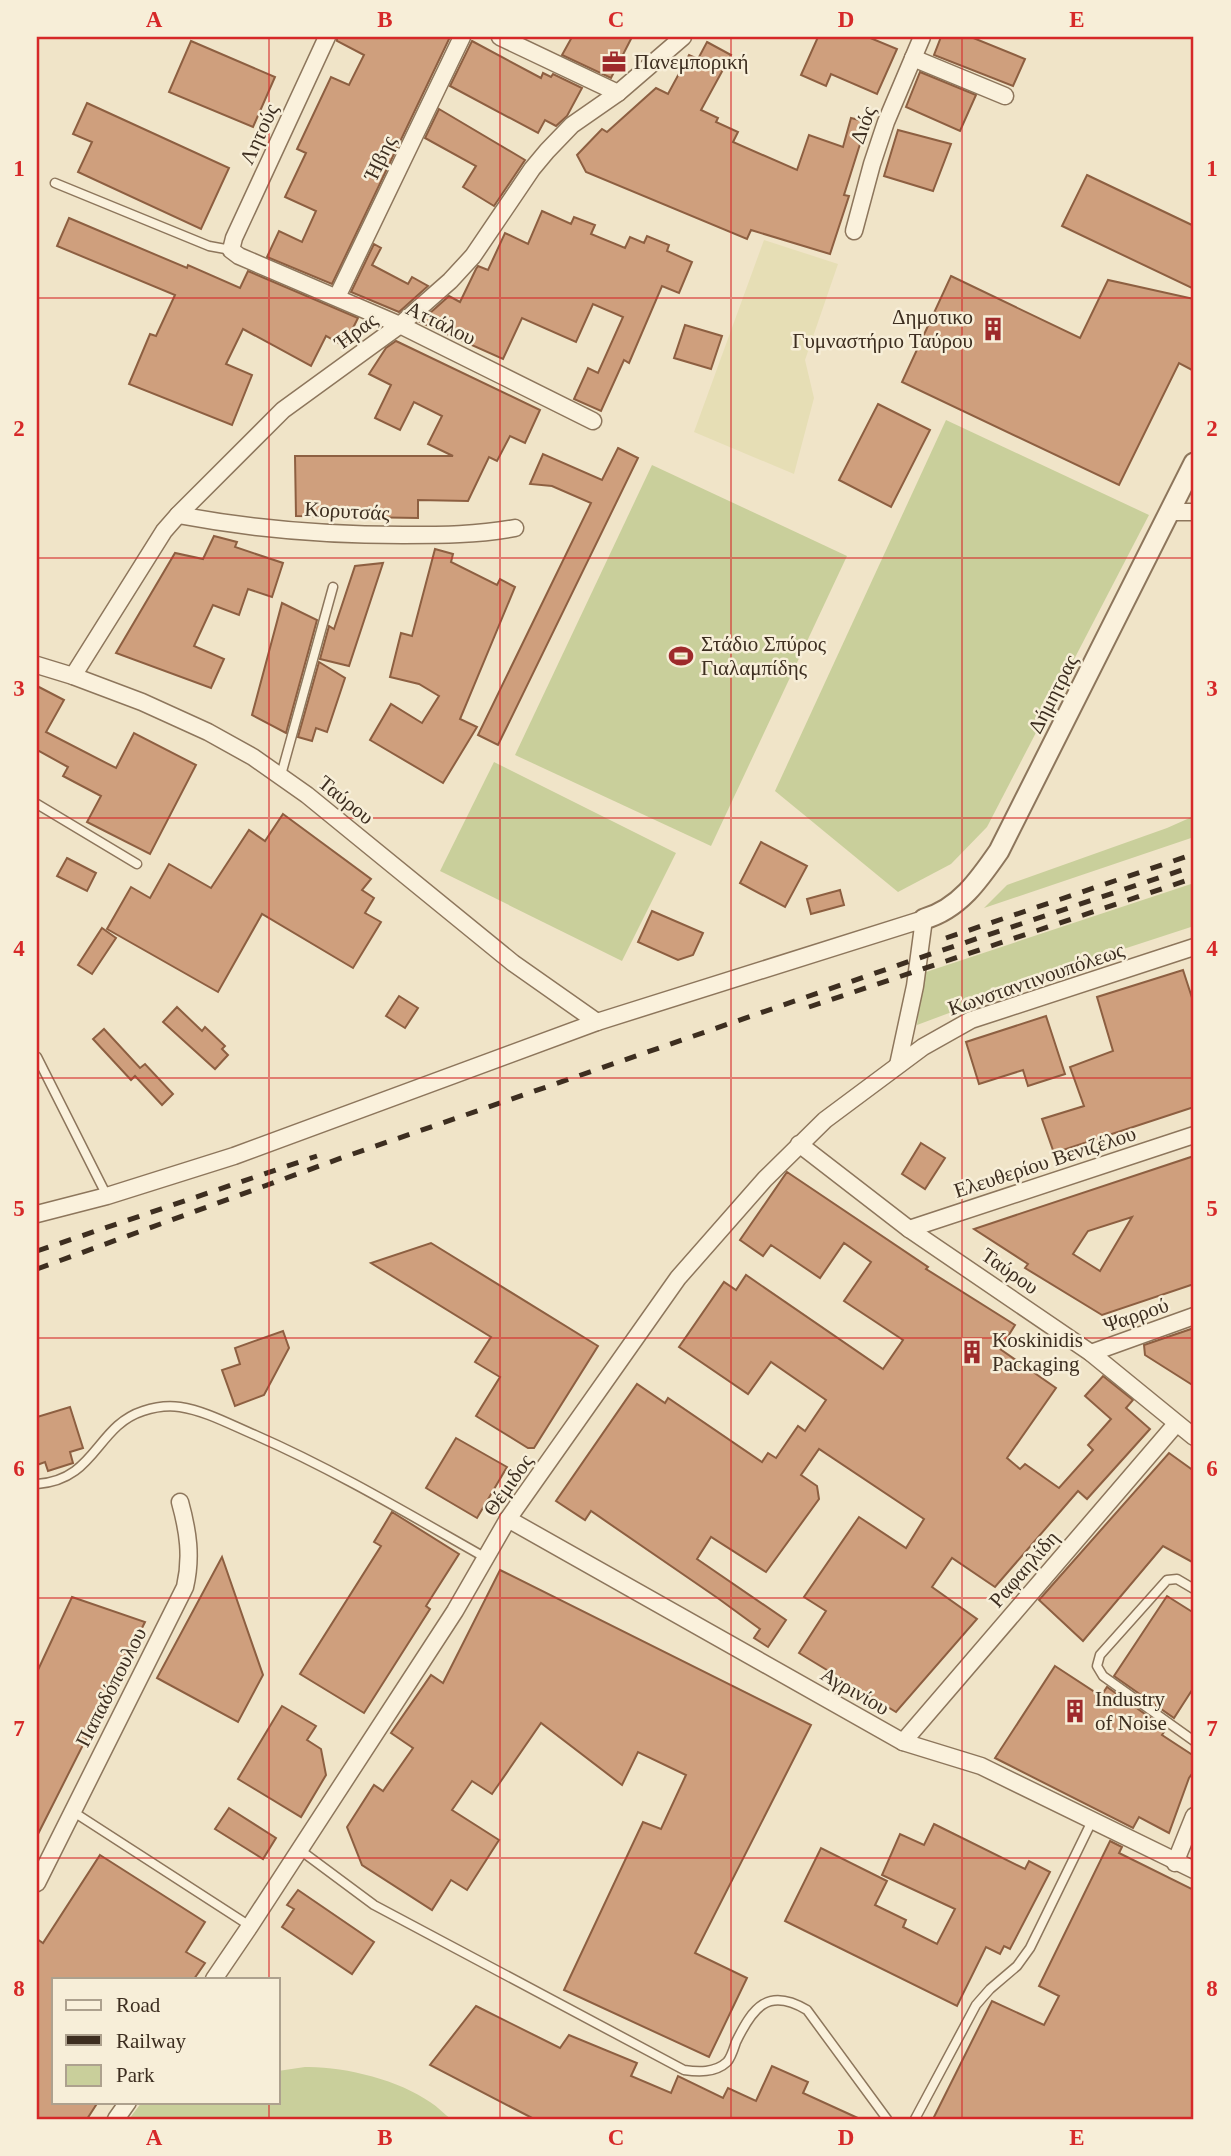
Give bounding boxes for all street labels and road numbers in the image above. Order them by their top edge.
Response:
street label: Λητούς [235,99,284,168]
street label: Διός [845,102,881,147]
street label: Ήβης [358,131,401,185]
street label: Αττάλου [402,296,480,350]
street label: Ήρας [329,307,383,355]
street label: Κορυτσάς [304,497,391,525]
street label: Δήμητρας [1023,650,1083,737]
street label: Ταύρου [314,770,378,830]
street label: Κωνσταντινουπόλεως [945,937,1128,1020]
street label: Ελευθερίου Βενιζέλου [951,1121,1139,1203]
street label: Ταύρου [977,1243,1043,1299]
street label: Ψαρρού [1100,1293,1172,1337]
street label: Θέμιδος [478,1449,538,1520]
street label: Ραφαηλίδη [984,1526,1064,1612]
street label: Παπαδόπουλου [71,1623,151,1751]
street label: Αγρινίου [816,1662,894,1720]

